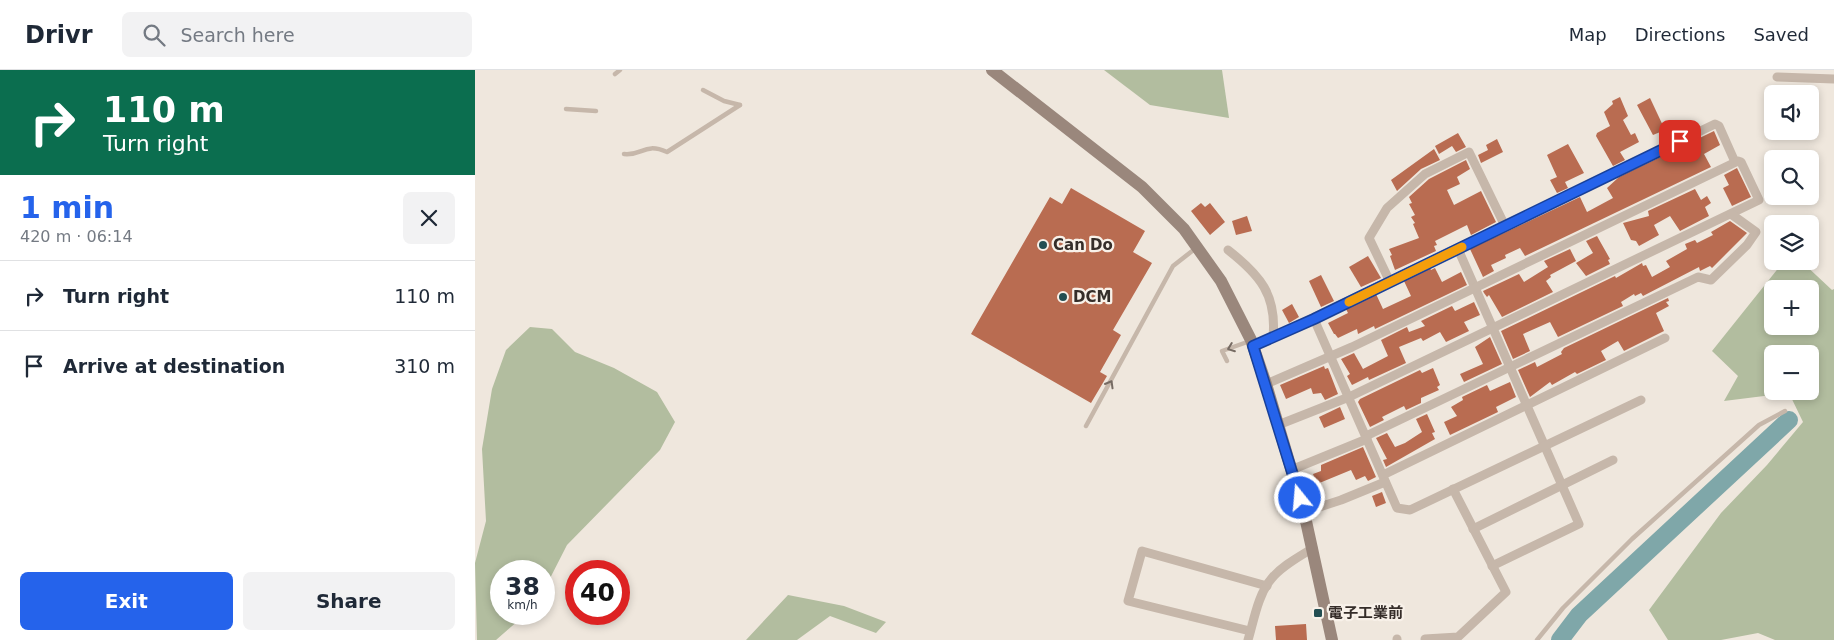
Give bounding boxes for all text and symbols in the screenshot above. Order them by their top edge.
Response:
search box [122,12,472,57]
text: Drivr [25,21,92,49]
icon: search [140,21,168,49]
text: Search here [180,24,295,46]
text: Map [1569,24,1607,45]
text: Directions [1635,24,1725,45]
text: Saved [1753,24,1809,45]
map controls [1764,85,1819,400]
button: sound [1764,85,1819,140]
icon: right [20,90,85,155]
text: 110 m [103,90,225,130]
pin [1659,120,1701,162]
icon: arrive [1666,127,1694,155]
text: Turn right [103,131,208,156]
button: search [1764,150,1819,205]
text: 1 min [20,190,114,225]
button: close [403,192,455,244]
button: layers [1764,215,1819,270]
text: 420 m · 06:14 [20,227,133,246]
place label: Can Do [1053,236,1113,254]
marker: Can Do [1037,239,1049,251]
button: + [1764,280,1819,335]
icon: right [20,282,48,310]
text: Turn right [63,285,169,307]
text: 110 m [394,285,455,307]
place label: DCM [1073,288,1111,306]
marker: DCM [1057,291,1069,303]
one-way arrow [1228,342,1236,352]
button: − [1764,345,1819,400]
icon: arrive [20,352,48,380]
text: Arrive at destination [63,355,285,377]
text: 310 m [394,355,455,377]
one-way arrow [1103,380,1113,389]
position arrow [1273,471,1325,523]
speed limit sign: 40 [565,560,630,625]
button: Exit [20,572,233,630]
button: Share [243,572,455,630]
text: 38 [505,572,540,601]
text: km/h [507,598,538,612]
place label: 電子工業前 [1328,604,1403,622]
marker: 電子工業前 [1312,607,1324,619]

